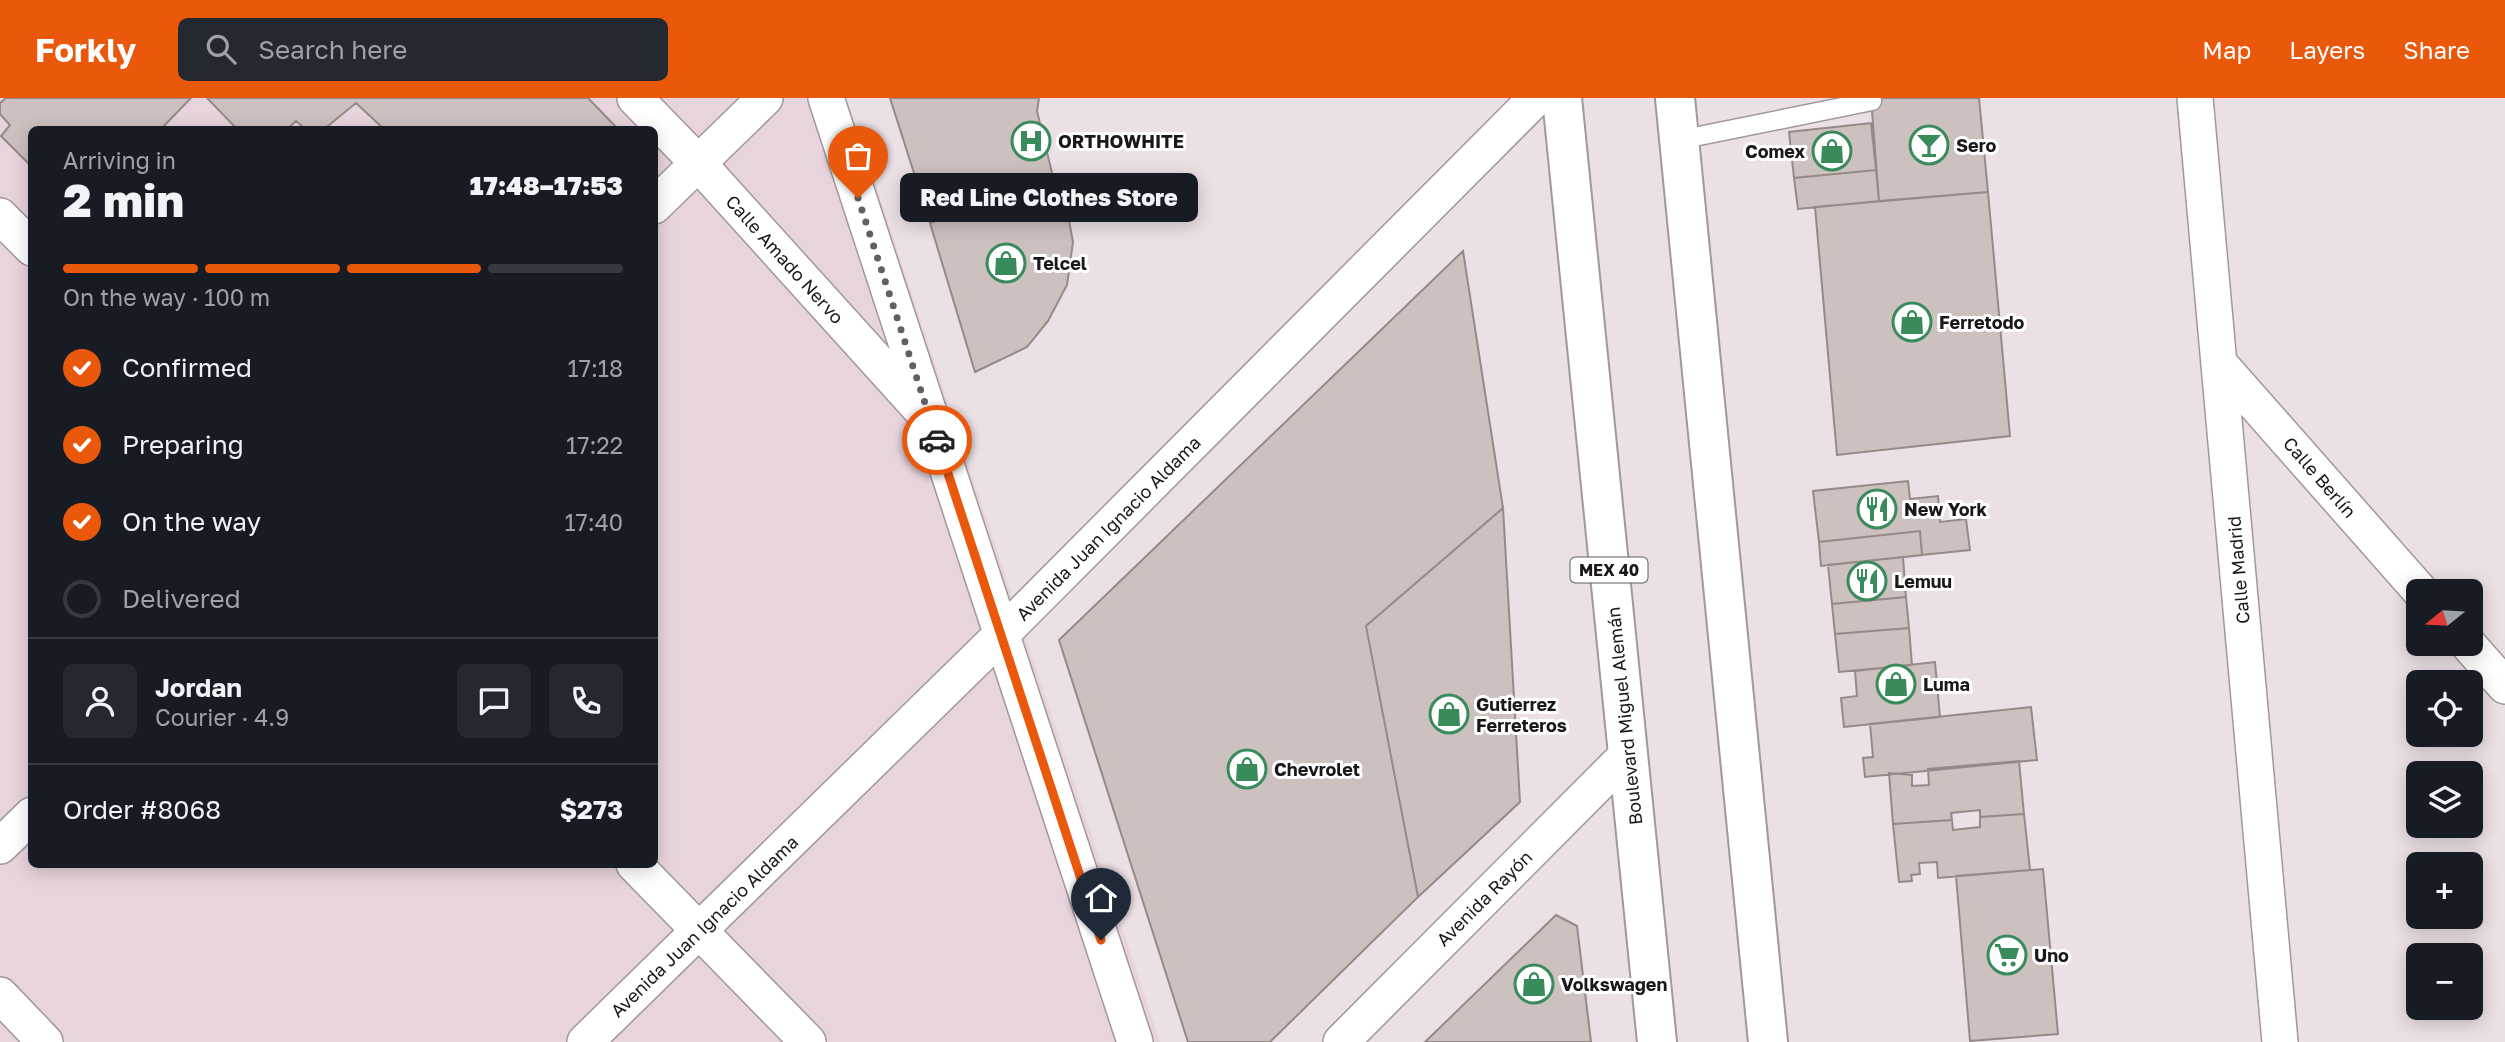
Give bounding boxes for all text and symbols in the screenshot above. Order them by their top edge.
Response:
search box [178,18,668,81]
text: Forkly [35,30,136,69]
icon: search [202,30,240,68]
text: Search here [258,34,407,65]
text: Map [2202,35,2251,64]
text: Layers [2289,35,2365,64]
text: Share [2403,35,2470,64]
hospital icon: ORTHOWHITE [1010,120,1052,162]
bar icon: Sero [1908,124,1950,166]
pin [828,126,888,198]
place label: ORTHOWHITE [1058,130,1184,152]
shop icon: Comex [1811,130,1853,172]
place label: Sero [1956,134,1996,156]
icon: bag [839,137,877,175]
place label: Comex [1745,140,1806,162]
text: Arriving in [63,146,176,174]
text: 17:48–17:53 [470,170,623,201]
text: 2 min [63,172,184,227]
callout: Red Line Clothes Store [900,174,1198,222]
text: Red Line Clothes Store [920,183,1178,211]
street label: Calle Amado Nervo [721,190,849,328]
shop icon: Telcel [985,242,1027,284]
place label: Telcel [1033,252,1087,274]
text: On the way · 100 m [63,283,270,311]
shop icon: Ferretodo [1891,301,1933,343]
place label: Ferretodo [1939,311,2025,333]
icon: check [63,349,101,387]
text: Confirmed [122,352,252,383]
text: 17:18 [568,354,623,382]
courier [902,405,972,475]
icon: car [918,421,956,459]
icon: check [63,426,101,464]
text: Preparing [122,429,244,460]
text: 17:22 [566,431,623,459]
street label: Avenida Juan Ignacio Aldama [1011,431,1205,625]
street label: Calle Berlín [2279,432,2361,522]
restaurant icon: New York [1856,488,1898,530]
place label: New York [1904,498,1987,520]
icon: check [63,503,101,541]
text: On the way [122,506,261,537]
text: 17:40 [564,508,623,536]
street label: Calle Madrid [2222,515,2254,625]
road number: MEX 40 [1570,558,1648,583]
restaurant icon: Lemuu [1846,560,1888,602]
place label: Lemuu [1894,570,1952,592]
north arrow [2406,579,2483,656]
map controls [2406,579,2483,1020]
text: Delivered [122,583,241,614]
street label: Boulevard Miguel Alemán [1602,606,1646,826]
shop icon: Luma [1875,663,1917,705]
button: person [63,664,137,738]
button: chat [457,664,531,738]
button: phone [549,664,623,738]
button: locate [2406,670,2483,747]
text: Jordan [155,672,242,703]
place label: Luma [1923,673,1970,695]
shop icon: Gutierrez Ferreteros [1428,693,1470,735]
place label: Gutierrez Ferreteros [1476,693,1567,736]
text: Courier · 4.9 [155,703,289,731]
shop icon: Chevrolet [1226,748,1268,790]
place label: Chevrolet [1274,758,1360,780]
button: layers [2406,761,2483,838]
text: Order #8068 [63,794,221,825]
text: $273 [560,794,623,825]
street label: Avenida Juan Ignacio Aldama [606,831,802,1021]
street label: Avenida Rayón [1432,846,1536,950]
button: + [2406,852,2483,929]
pin [1071,868,1131,940]
icon: home [1082,879,1120,917]
supermarket icon: Uno [1986,934,2028,976]
button: − [2406,943,2483,1020]
place label: Uno [2034,944,2069,966]
shop icon: Volkswagen [1513,963,1555,1005]
place label: Volkswagen [1561,973,1667,995]

